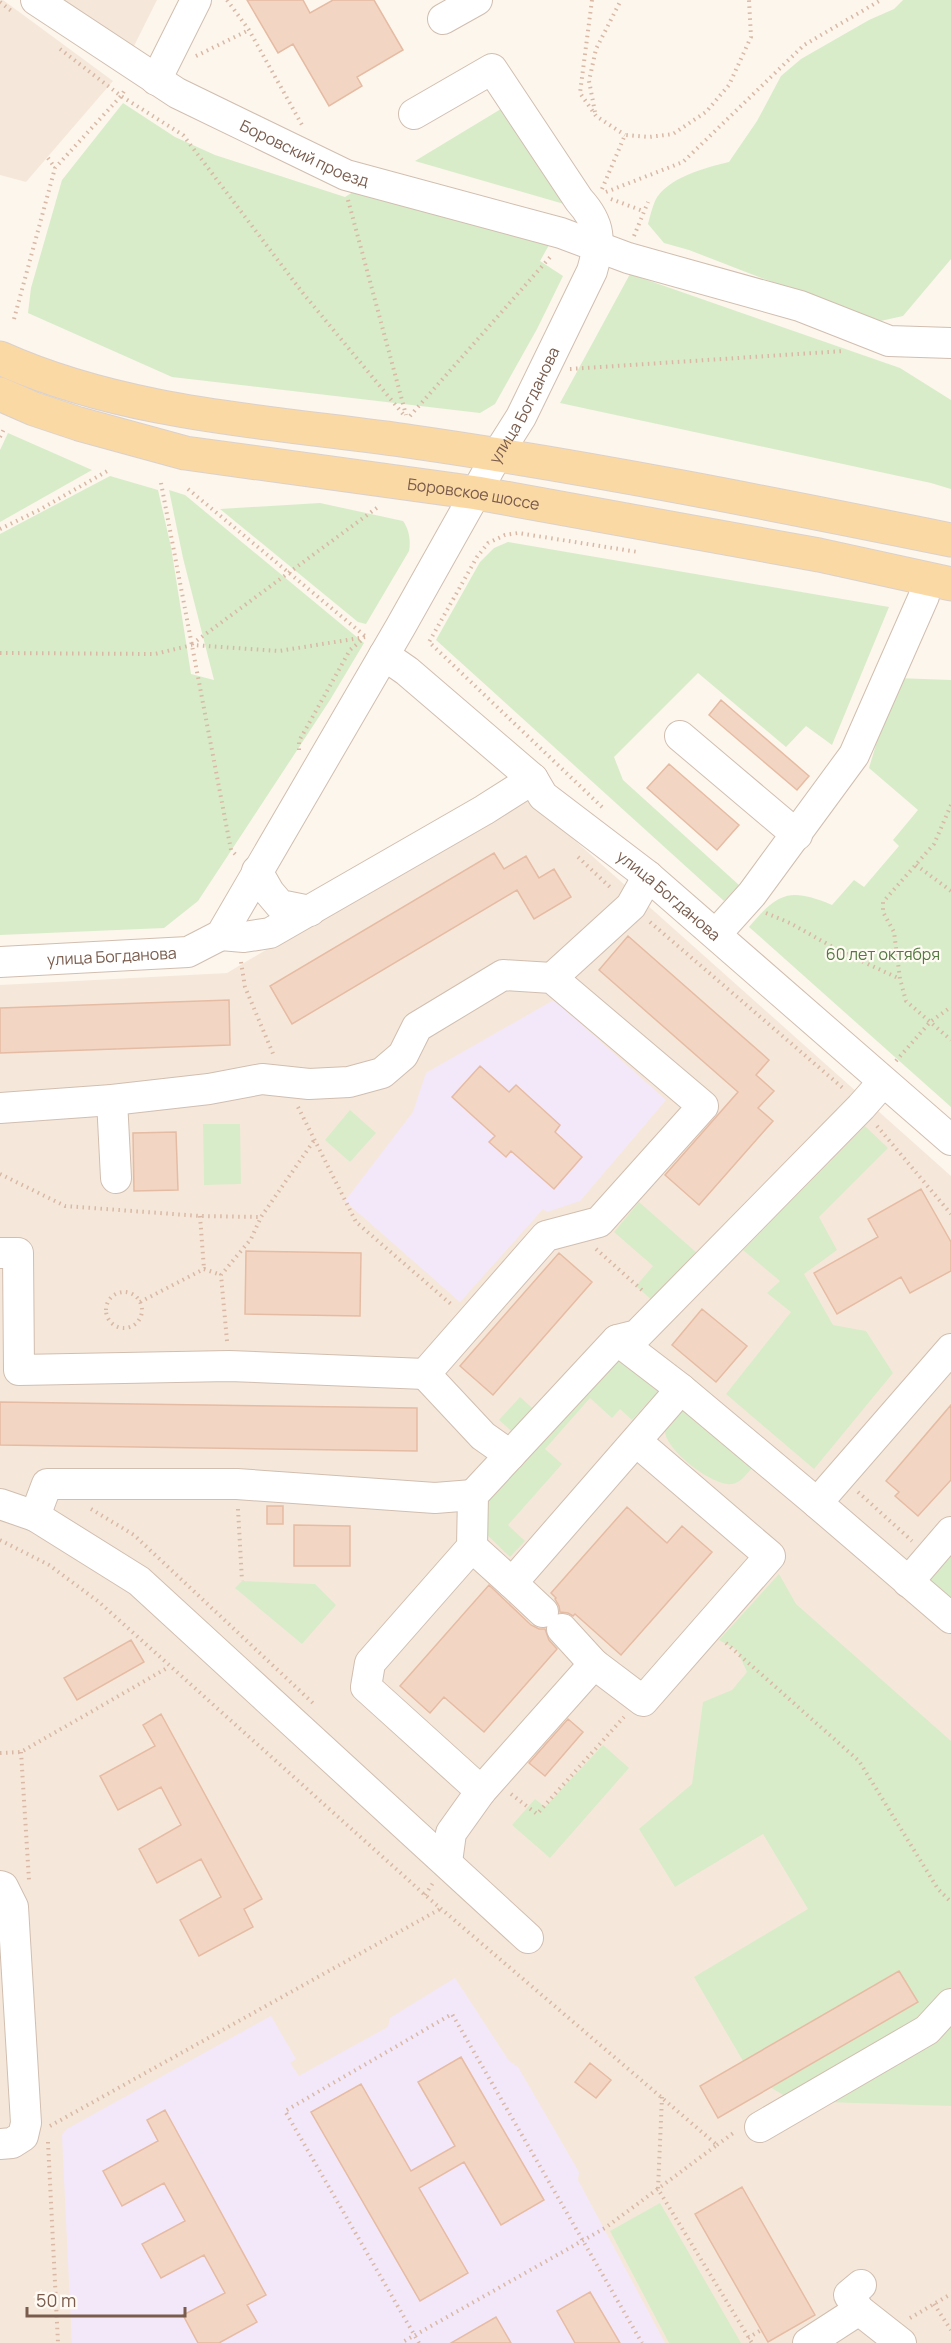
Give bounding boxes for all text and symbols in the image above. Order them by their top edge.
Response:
street label: Боровский проезд [236,114,372,192]
street label: улица Богданова [484,343,564,467]
street label: Боровское шоссе [406,473,542,515]
street label: улица Богданова [612,845,725,945]
street label: улица Богданова [46,942,177,970]
park label: 60 лет октября [826,943,940,965]
scale bar [27,2280,184,2318]
text: 50 m [36,2288,76,2312]

